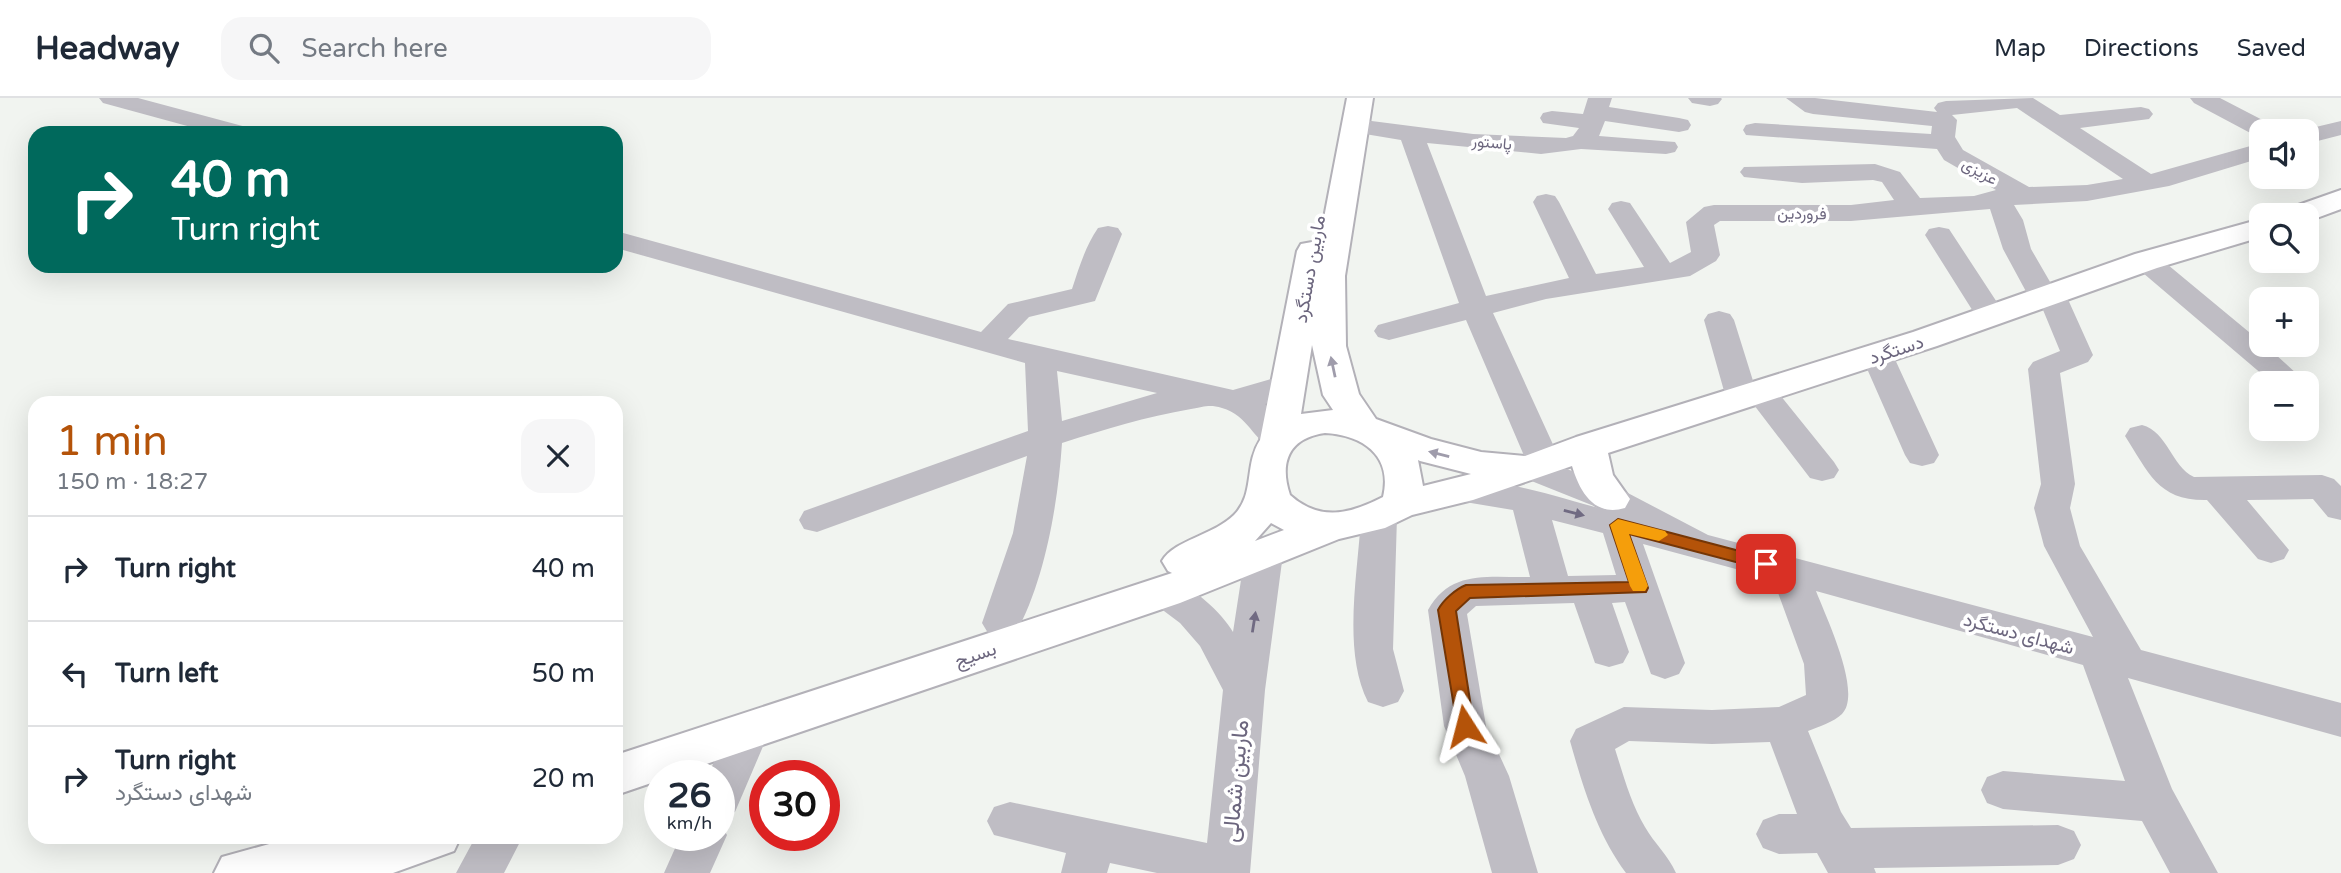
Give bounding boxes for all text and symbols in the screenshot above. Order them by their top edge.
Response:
search box [221,17,711,80]
text: Headway [35,29,179,68]
icon: search [245,29,283,67]
text: Search here [301,33,448,64]
text: Map [1994,34,2046,63]
text: Directions [2084,34,2199,63]
text: Saved [2237,34,2306,63]
map controls [2249,119,2319,441]
button: sound [2249,119,2319,189]
street label: پاستور [1470,131,1513,156]
text: 40 m [171,151,290,210]
icon: right [56,154,147,245]
street label: عزیزی [1958,154,2001,190]
button: search [2249,203,2319,273]
street label: فروردین [1777,204,1827,224]
text: Turn right [171,211,320,249]
street label: ماربین دستگرد [1290,214,1330,325]
button: + [2249,287,2319,357]
street label: دستگرد [1866,331,1926,369]
one-way arrow [1328,356,1339,378]
button: − [2249,371,2319,441]
text: 1 min [56,416,168,467]
button: close [521,419,595,493]
one-way arrow [1428,448,1450,459]
text: 150 m · 18:27 [56,468,208,496]
one-way arrow [1563,508,1585,519]
pin [1736,534,1796,594]
icon: arrive [1747,545,1785,583]
icon: right [56,550,94,588]
text: Turn right [115,553,236,584]
text: 40 m [532,553,595,584]
street label: شهدای دستگرد [1961,609,2076,659]
one-way arrow [1248,611,1259,633]
street label: بسیج [952,638,1000,674]
icon: left [56,655,94,693]
text: Turn left [115,658,218,689]
text: 50 m [532,658,595,689]
position arrow [1428,689,1502,763]
street label: ماربین شمالی [1217,719,1255,844]
text: Turn right [115,745,236,776]
icon: right [56,760,94,798]
speed limit sign: 30 [749,760,840,851]
text: 20 m [532,763,595,794]
text: 26 [668,775,711,817]
text: شهدای دستگرد [115,779,252,807]
text: km/h [667,812,712,834]

